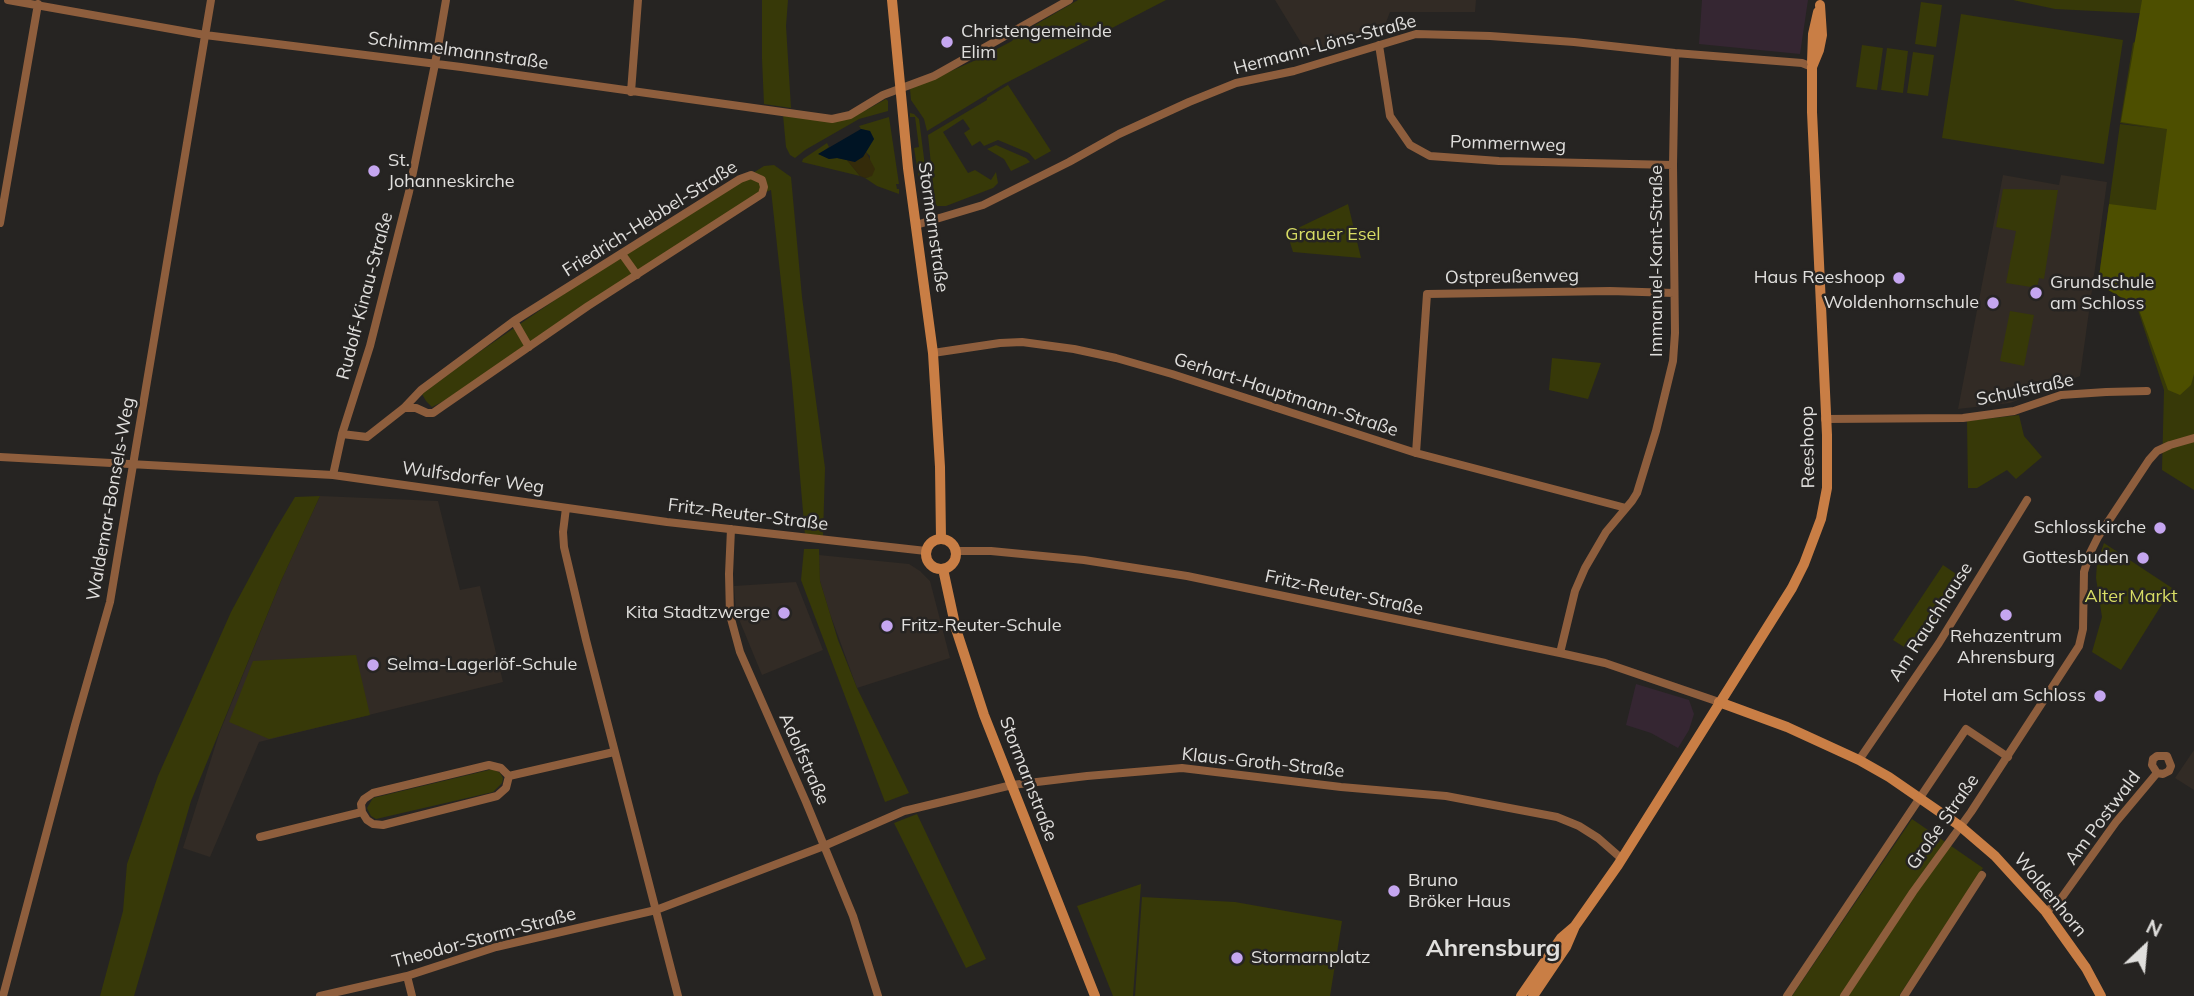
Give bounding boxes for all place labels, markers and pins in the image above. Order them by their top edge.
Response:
place label: Christengemeinde Elim [961,21,1112,64]
marker: Christengemeinde Elim [939,34,955,50]
place label: St. Johanneskirche [388,150,515,192]
marker: St. Johanneskirche [366,163,382,179]
place label: Haus Reeshoop [1754,267,1885,289]
marker: Haus Reeshoop [1891,270,1907,286]
place label: Grundschule am Schloss [2050,272,2154,314]
marker: Grundschule am Schloss [2028,285,2044,301]
place label: Woldenhornschule [1824,292,1979,314]
marker: Woldenhornschule [1985,295,2001,311]
place label: Schlosskirche [2034,517,2146,539]
marker: Schlosskirche [2152,520,2168,536]
place label: Gottesbuden [2022,547,2129,569]
marker: Gottesbuden [2135,550,2151,566]
place label: Kita Stadtzwerge [626,602,770,624]
marker: Kita Stadtzwerge [776,605,792,621]
marker: Rehazentrum Ahrensburg [1998,607,2014,623]
place label: Fritz-Reuter-Schule [901,615,1061,637]
marker: Fritz-Reuter-Schule [879,618,895,634]
place label: Rehazentrum Ahrensburg [1950,626,2062,668]
place label: Selma-Lagerlöf-Schule [387,654,577,676]
marker: Selma-Lagerlöf-Schule [365,657,381,673]
place label: Hotel am Schloss [1943,685,2086,707]
marker: Hotel am Schloss [2092,688,2108,704]
place label: Bruno Bröker Haus [1408,870,1511,912]
marker: Bruno Bröker Haus [1386,883,1402,899]
place label: Stormarnplatz [1251,947,1370,969]
marker: Stormarnplatz [1229,950,1245,966]

